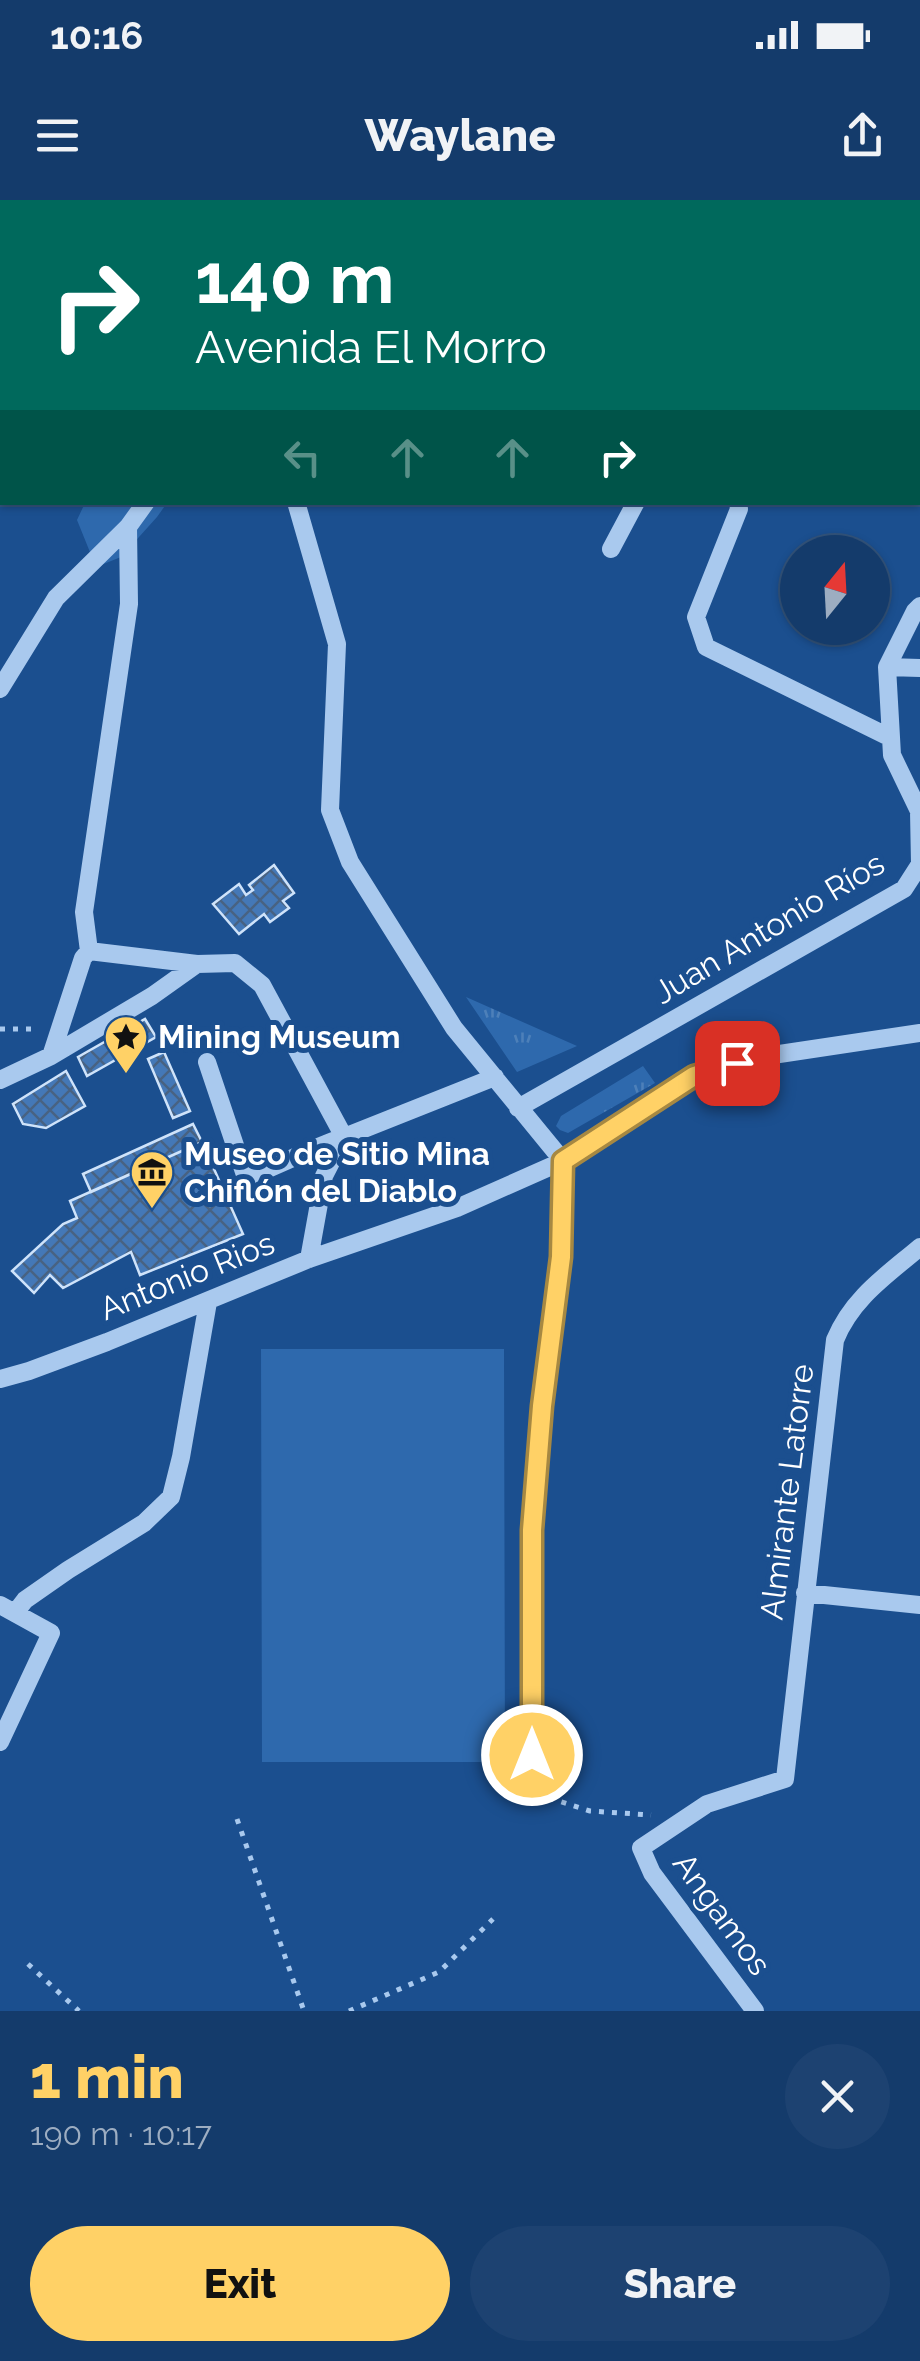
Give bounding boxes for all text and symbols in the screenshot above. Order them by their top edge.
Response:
text: 10:16 [50,13,143,58]
icon: menu [30,108,85,163]
icon: share [835,108,890,163]
text: Waylane [364,109,556,162]
text: 140 m [195,237,395,319]
icon: right [30,240,160,370]
text: Avenida El Morro [195,321,547,374]
icon: left [275,430,330,485]
icon: ahead [380,430,435,485]
icon: ahead [485,430,540,485]
icon: right [590,430,645,485]
north arrow [780,535,890,645]
map controls [780,535,890,645]
street label: Juan Antonio Ríos [647,844,891,1011]
place icon: Mining Museum [103,1014,149,1075]
place label: Mining Museum [158,1018,401,1055]
pin [695,1021,780,1106]
icon: arrive [710,1036,765,1091]
place label: Museo de Sitio Mina Chiflón del Diablo [184,1135,490,1209]
museum icon: Museo de Sitio Mina Chiflón del Diablo [129,1149,175,1210]
street label: Antonio Rios [94,1224,279,1327]
street label: Almirante Latorre [752,1362,821,1622]
position arrow [480,1703,584,1807]
street label: Angamos [666,1846,779,1982]
text: 1 min [30,2042,184,2112]
button: close [785,2044,890,2149]
text: 190 m · 10:17 [30,2115,212,2152]
button: Exit [30,2226,450,2341]
button: Share [470,2226,890,2341]

